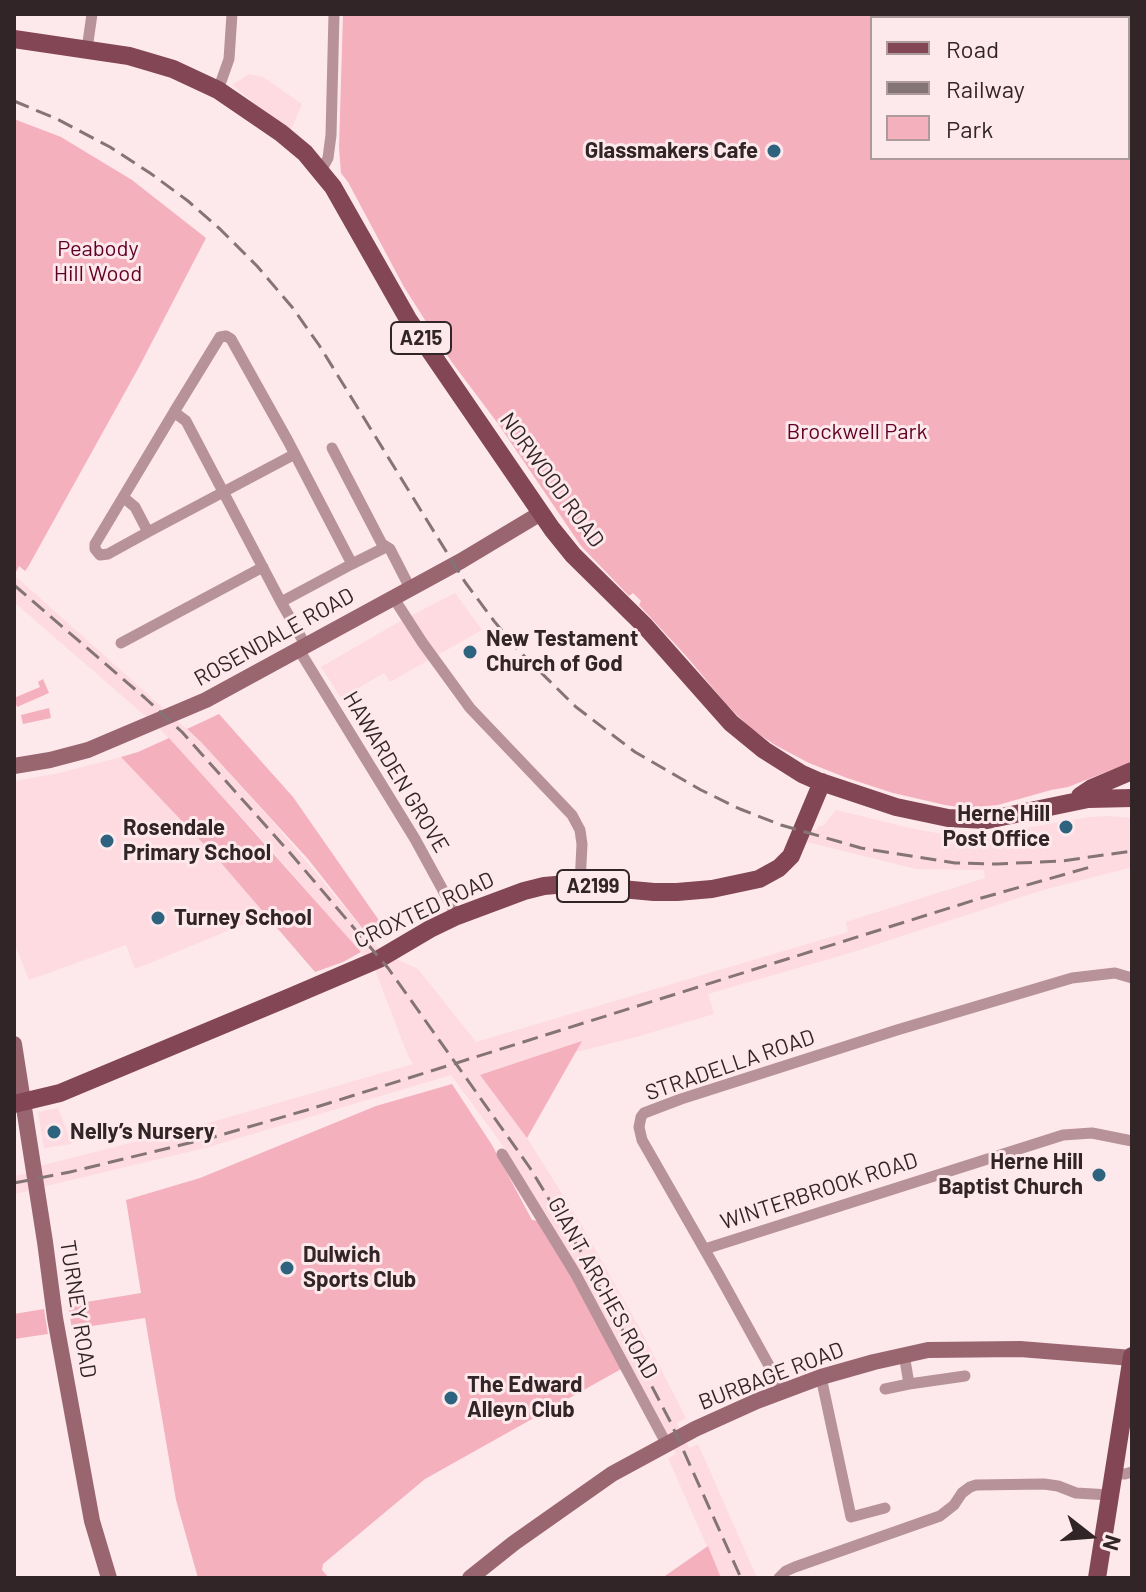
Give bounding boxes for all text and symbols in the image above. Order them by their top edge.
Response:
legend [870,16,1130,160]
text: Road [946,34,999,63]
text: Railway [946,74,1025,103]
text: Park [946,114,993,143]
place label: Glassmakers Cafe [585,138,758,164]
marker: Glassmakers Cafe [765,142,783,160]
park label: Peabody Hill Wood [54,236,142,288]
road number: A215 [391,322,451,354]
street label: NORWOOD ROAD [494,407,610,553]
park label: Brockwell Park [786,419,928,445]
street label: ROSENDALE ROAD [189,582,359,692]
place label: New Testament Church of God [486,626,638,678]
marker: New Testament Church of God [461,643,479,661]
street label: HAWARDEN GROVE [337,687,455,857]
place label: Herne Hill Post Office [943,801,1050,852]
place label: Rosendale Primary School [123,815,271,866]
marker: Herne Hill Post Office [1057,818,1075,836]
marker: Rosendale Primary School [98,832,116,850]
street label: CROXTED ROAD [350,866,498,954]
road number: A2199 [557,870,629,902]
place label: Turney School [174,905,312,931]
marker: Turney School [149,909,167,927]
street label: STRADELLA ROAD [642,1024,818,1106]
place label: Nelly’s Nursery [70,1119,215,1145]
marker: Nelly’s Nursery [45,1123,63,1141]
street label: WINTERBROOK ROAD [717,1147,921,1235]
place label: Herne Hill Baptist Church [938,1149,1083,1200]
marker: Herne Hill Baptist Church [1090,1166,1108,1184]
street label: GIANT ARCHES ROAD [542,1193,664,1383]
street label: TURNEY ROAD [54,1238,102,1380]
place label: Dulwich Sports Club [303,1242,416,1294]
marker: Dulwich Sports Club [278,1259,296,1277]
street label: BURBAGE ROAD [695,1336,847,1416]
place label: The Edward Alleyn Club [467,1372,582,1424]
marker: The Edward Alleyn Club [442,1389,460,1407]
north arrow [1050,1496,1130,1576]
text: N [1098,1532,1128,1554]

